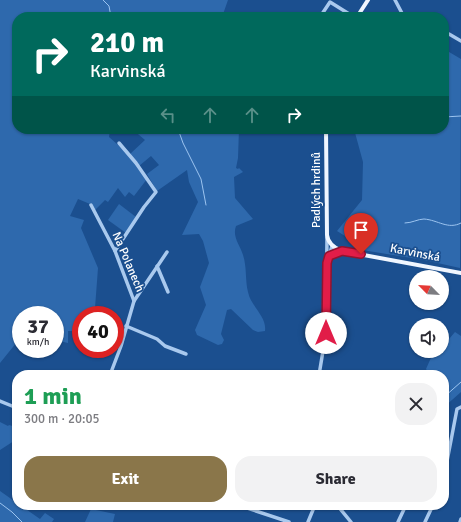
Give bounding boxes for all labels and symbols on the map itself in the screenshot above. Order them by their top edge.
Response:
street label: Padlých hrdinů [309,152,324,228]
pin [344,213,378,254]
street label: Na Polanech [109,230,147,294]
street label: Karvinská [389,241,441,265]
north arrow [409,270,449,310]
speed limit sign: 40 [72,306,124,358]
position arrow [305,312,347,354]

